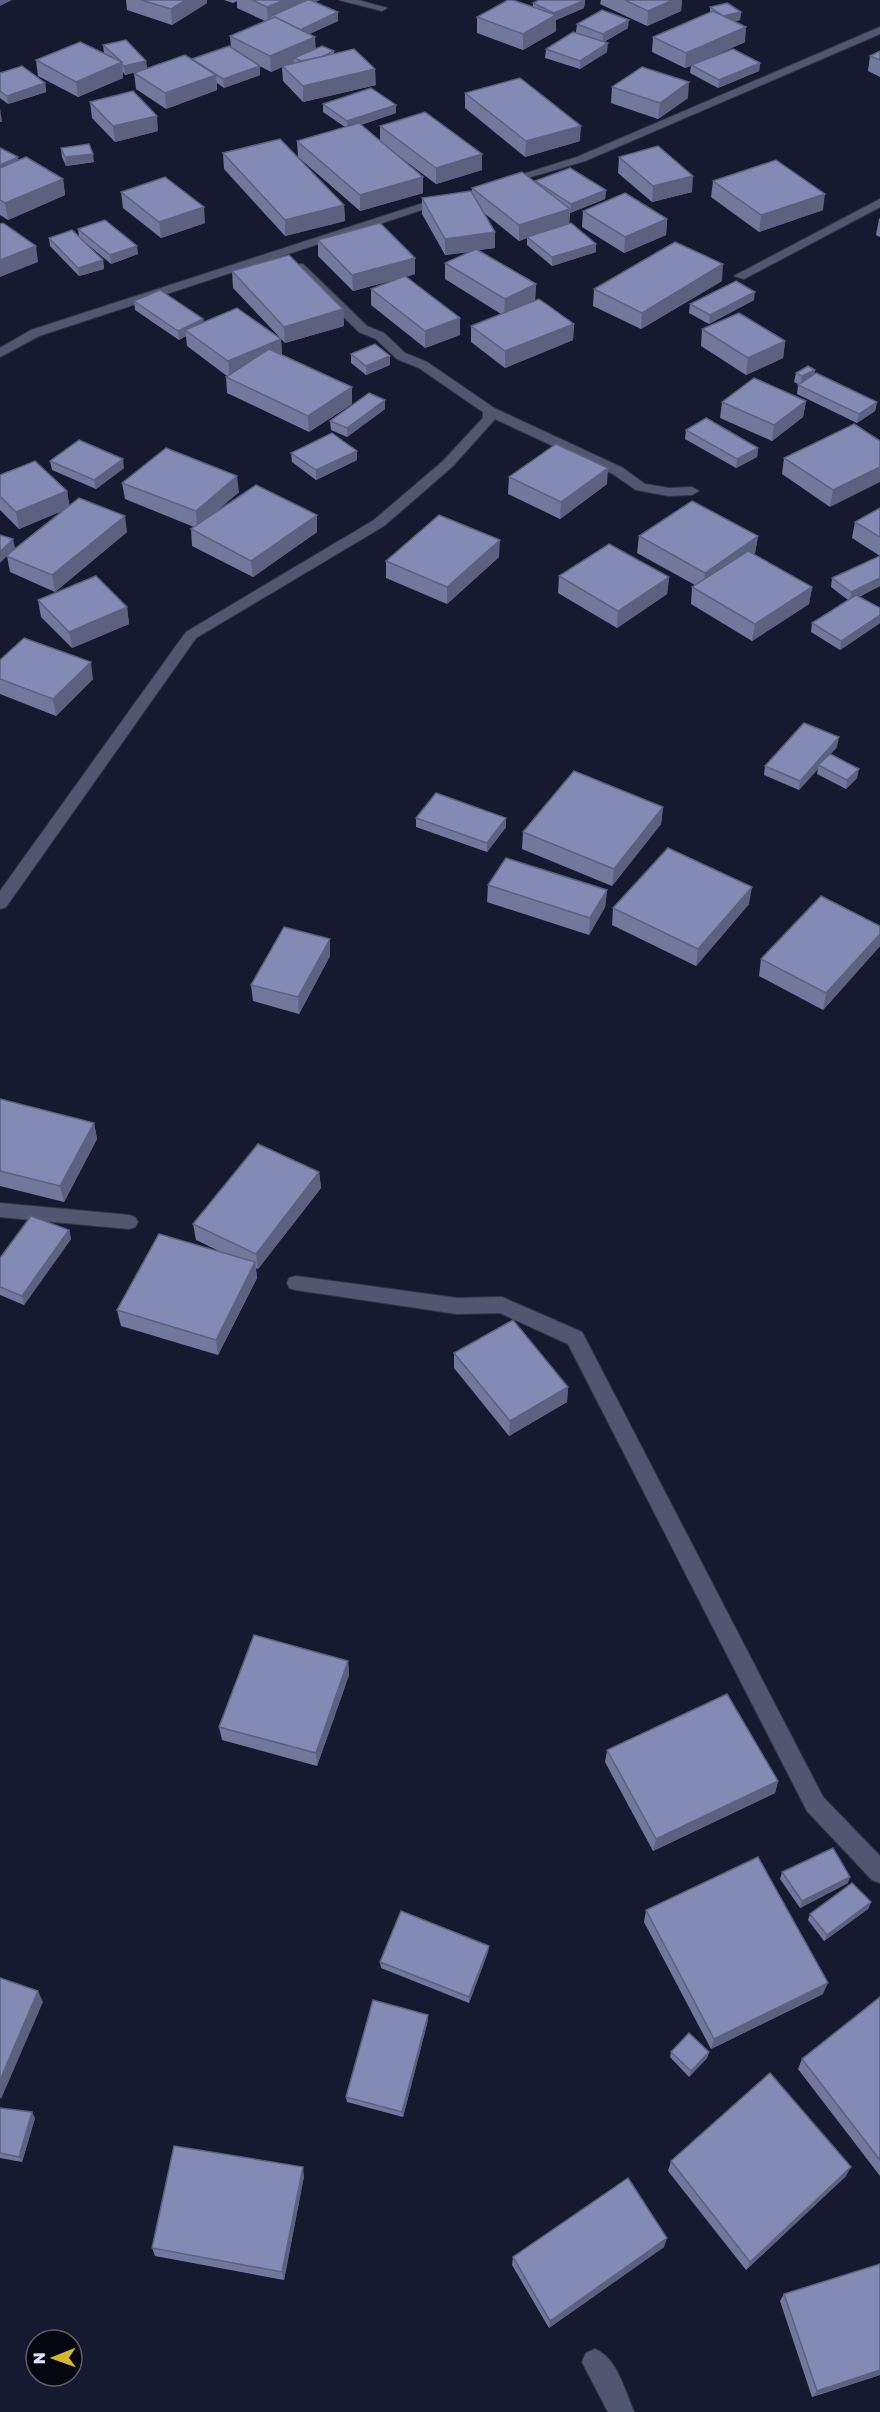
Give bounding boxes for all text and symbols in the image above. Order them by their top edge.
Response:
north arrow [24,2328,84,2388]
text: N [29,2352,49,2365]

